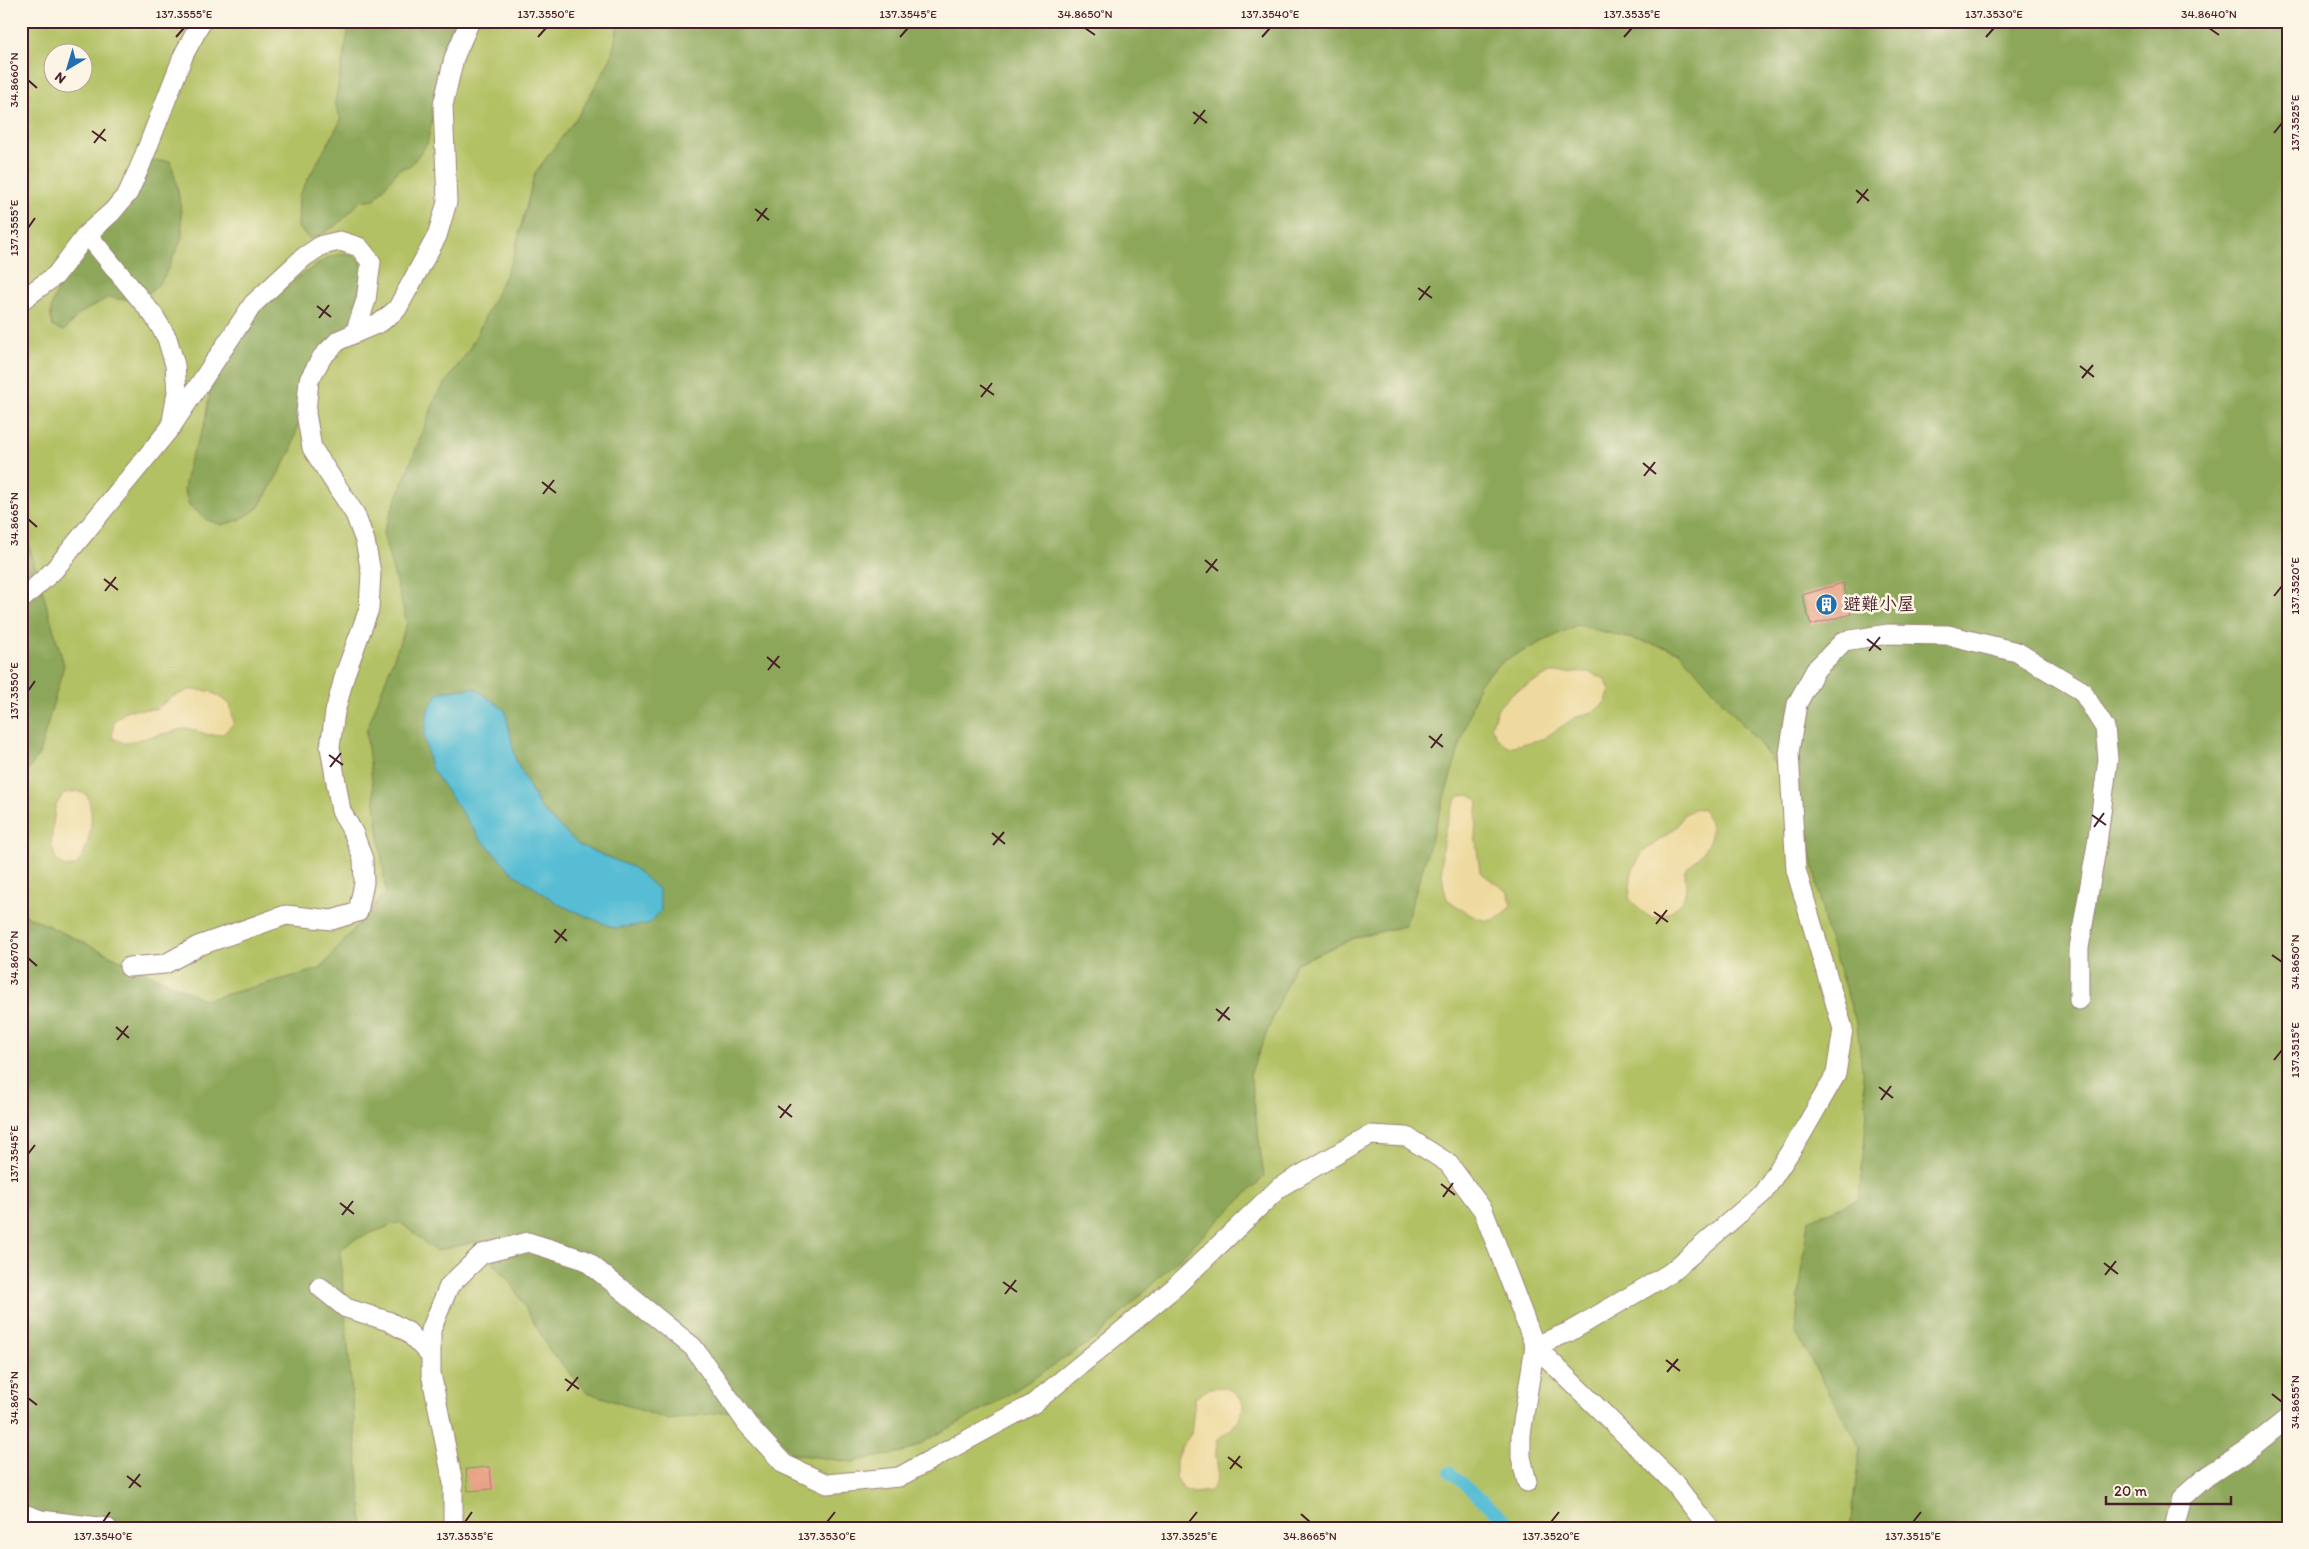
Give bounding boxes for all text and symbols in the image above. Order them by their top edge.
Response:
text: 137.3555°E [156,7,213,21]
text: 137.3550°E [517,7,575,21]
text: 137.3545°E [879,7,937,21]
text: 34.8650°N [1058,7,1112,21]
text: 137.3540°E [1241,7,1300,21]
text: 137.3535°E [1604,7,1661,21]
text: 137.3530°E [1965,7,2023,21]
text: 34.8640°N [2181,7,2237,21]
north arrow [42,42,92,92]
text: 34.8660°N [7,52,21,108]
text: N [51,68,69,87]
text: 137.3525°E [2288,94,2302,151]
text: 137.3555°E [7,199,21,256]
text: 34.8665°N [7,492,21,546]
text: 137.3520°E [2288,557,2302,615]
building icon: 避難小屋 [1815,592,1839,616]
place label: 避難小屋 [1843,593,1915,615]
text: 137.3550°E [7,662,21,720]
text: 34.8670°N [7,931,21,985]
text: 34.8650°N [2288,935,2302,989]
text: 137.3515°E [2288,1022,2302,1078]
text: 137.3545°E [7,1125,21,1183]
text: 34.8675°N [7,1371,21,1425]
text: 34.8655°N [2288,1375,2302,1429]
scale bar [2106,1474,2232,1506]
text: 20 m [2114,1482,2148,1500]
text: 137.3540°E [74,1529,133,1543]
text: 137.3535°E [437,1529,494,1543]
text: 137.3530°E [798,1529,856,1543]
text: 137.3525°E [1161,1529,1218,1543]
text: 34.8665°N [1283,1529,1337,1543]
text: 137.3520°E [1522,1529,1580,1543]
text: 137.3515°E [1885,1529,1941,1543]

